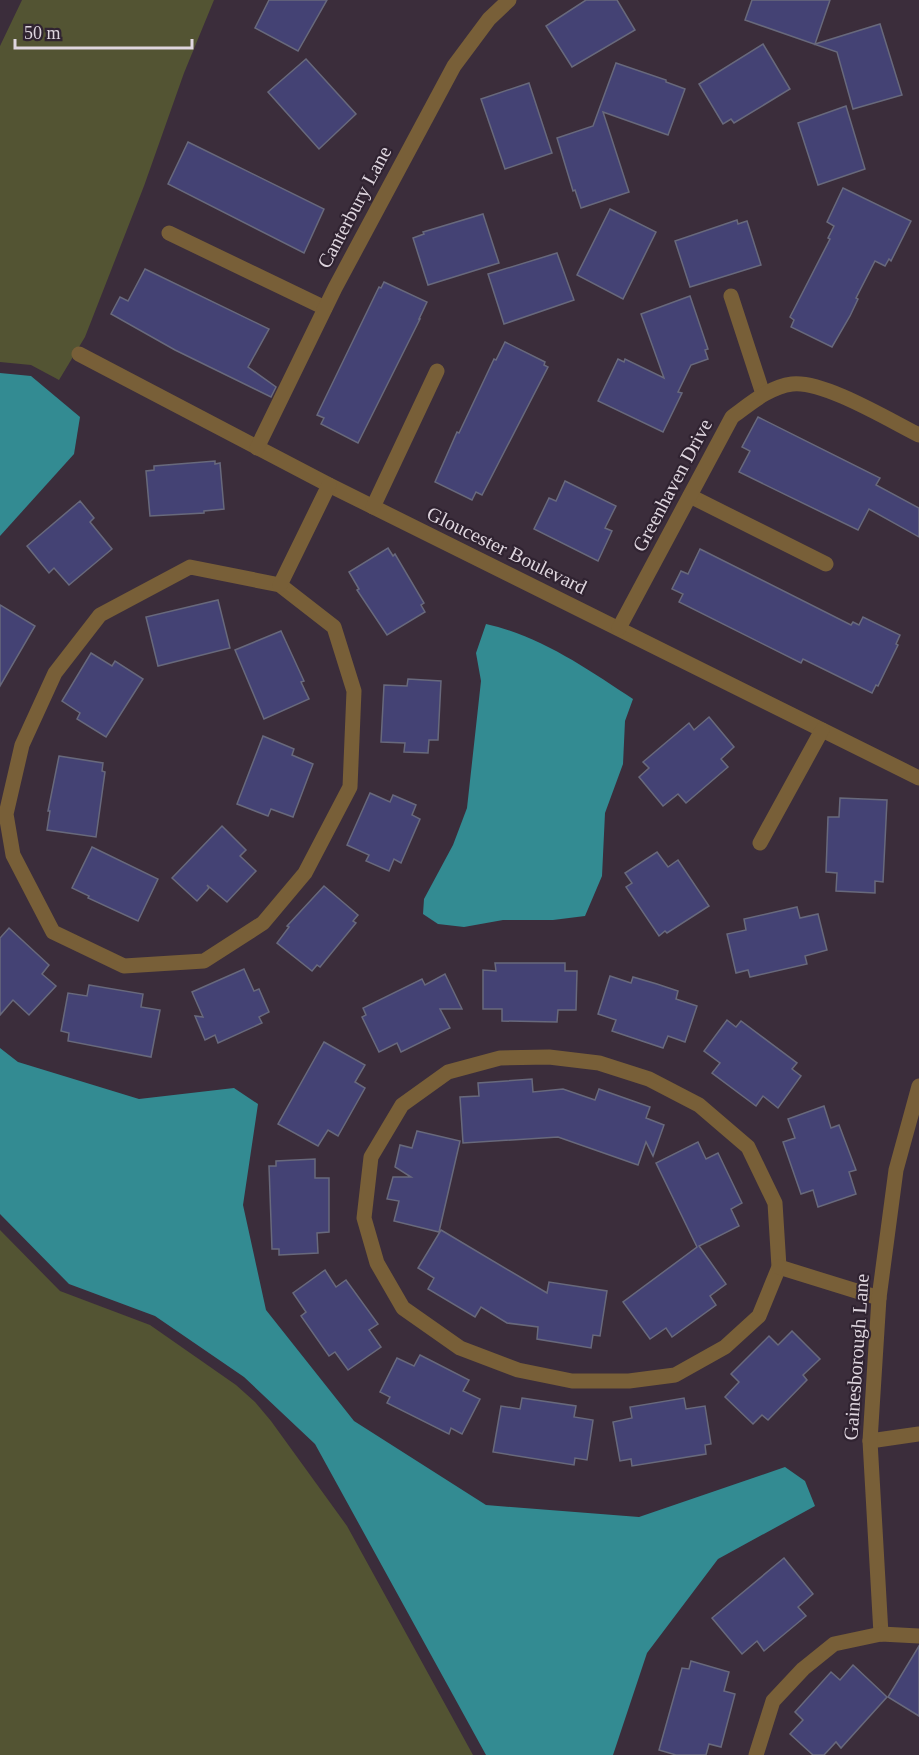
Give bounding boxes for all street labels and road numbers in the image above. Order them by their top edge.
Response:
street label: Canterbury Lane [313,142,396,272]
street label: Greenhaven Drive [628,415,716,555]
street label: Gloucester Boulevard [424,502,590,598]
street label: Gainesborough Lane [839,1273,874,1441]

